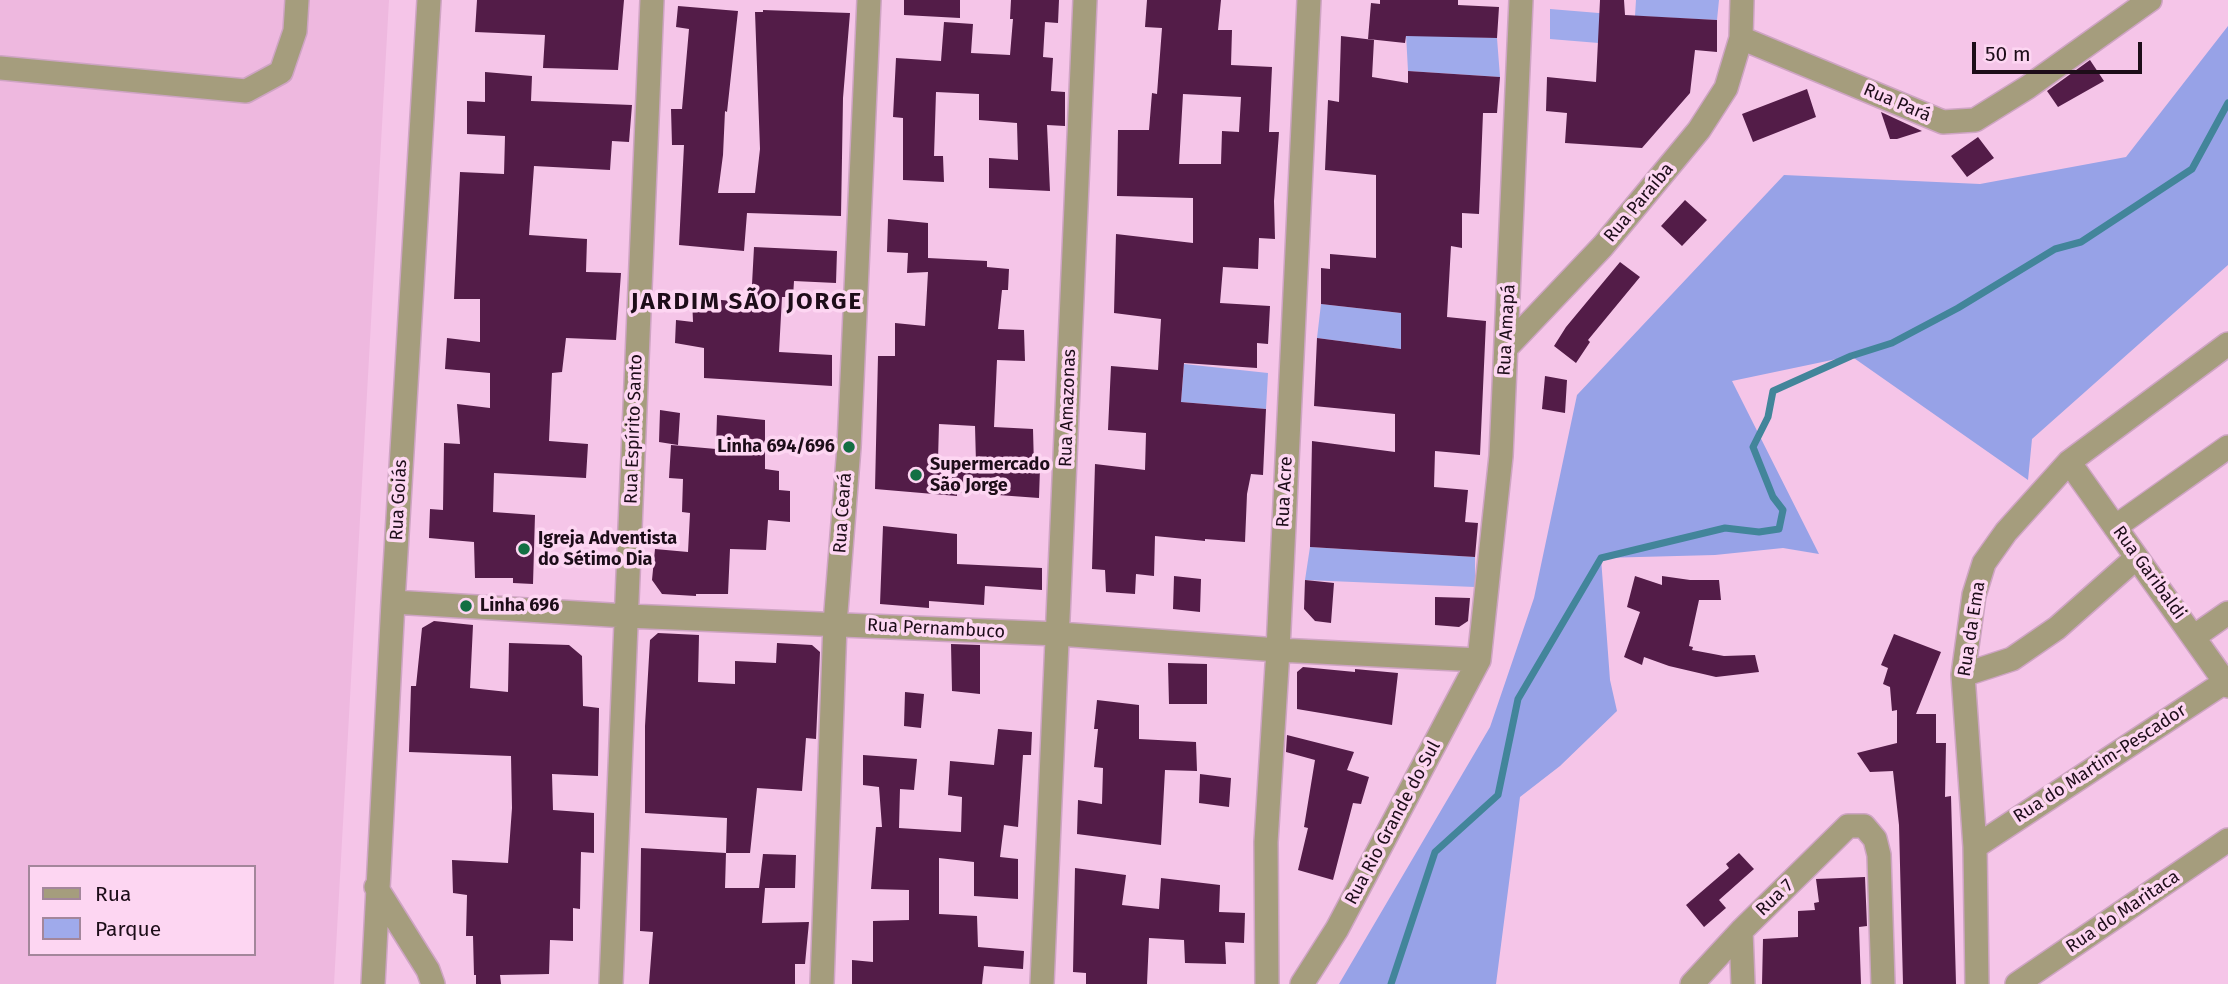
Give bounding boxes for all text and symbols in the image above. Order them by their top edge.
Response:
scale bar [1976,28,2146,72]
text: 50 m [1985,41,2031,67]
street label: Rua Pará [1860,79,1934,127]
street label: Rua Paraíba [1600,159,1678,247]
street label: Rua Amapá [1494,284,1520,376]
district label: JARDIM SÃO JORGE [633,288,861,316]
street label: Rua Amazonas [1055,349,1081,467]
street label: Rua Espírito Santo [621,354,647,504]
place label: Linha 694/696 [717,436,835,458]
marker: Linha 694/696 [841,439,857,455]
place label: Supermercado São Jorge [930,454,1050,496]
street label: Rua Acre [1272,456,1298,528]
street label: Rua Goiás [386,459,412,541]
marker: Supermercado São Jorge [908,467,924,483]
street label: Rua Ceará [829,472,857,554]
street label: Rua Garibaldi [2108,522,2190,624]
place label: Igreja Adventista do Sétimo Dia [538,528,677,570]
marker: Igreja Adventista do Sétimo Dia [516,541,532,557]
street label: Rua da Ema [1954,580,1990,678]
place label: Linha 696 [480,595,559,617]
marker: Linha 696 [458,598,474,614]
street label: Rua Pernambuco [866,615,1006,643]
street label: Rua do Martim-Pescador [2010,700,2190,828]
street label: Rua Rio Grande do Sul [1341,738,1445,908]
legend [28,865,256,956]
street label: Rua do Maritaca [2062,866,2184,958]
street label: Rua 7 [1752,875,1798,921]
text: Rua [95,881,131,907]
text: Parque [95,916,161,942]

